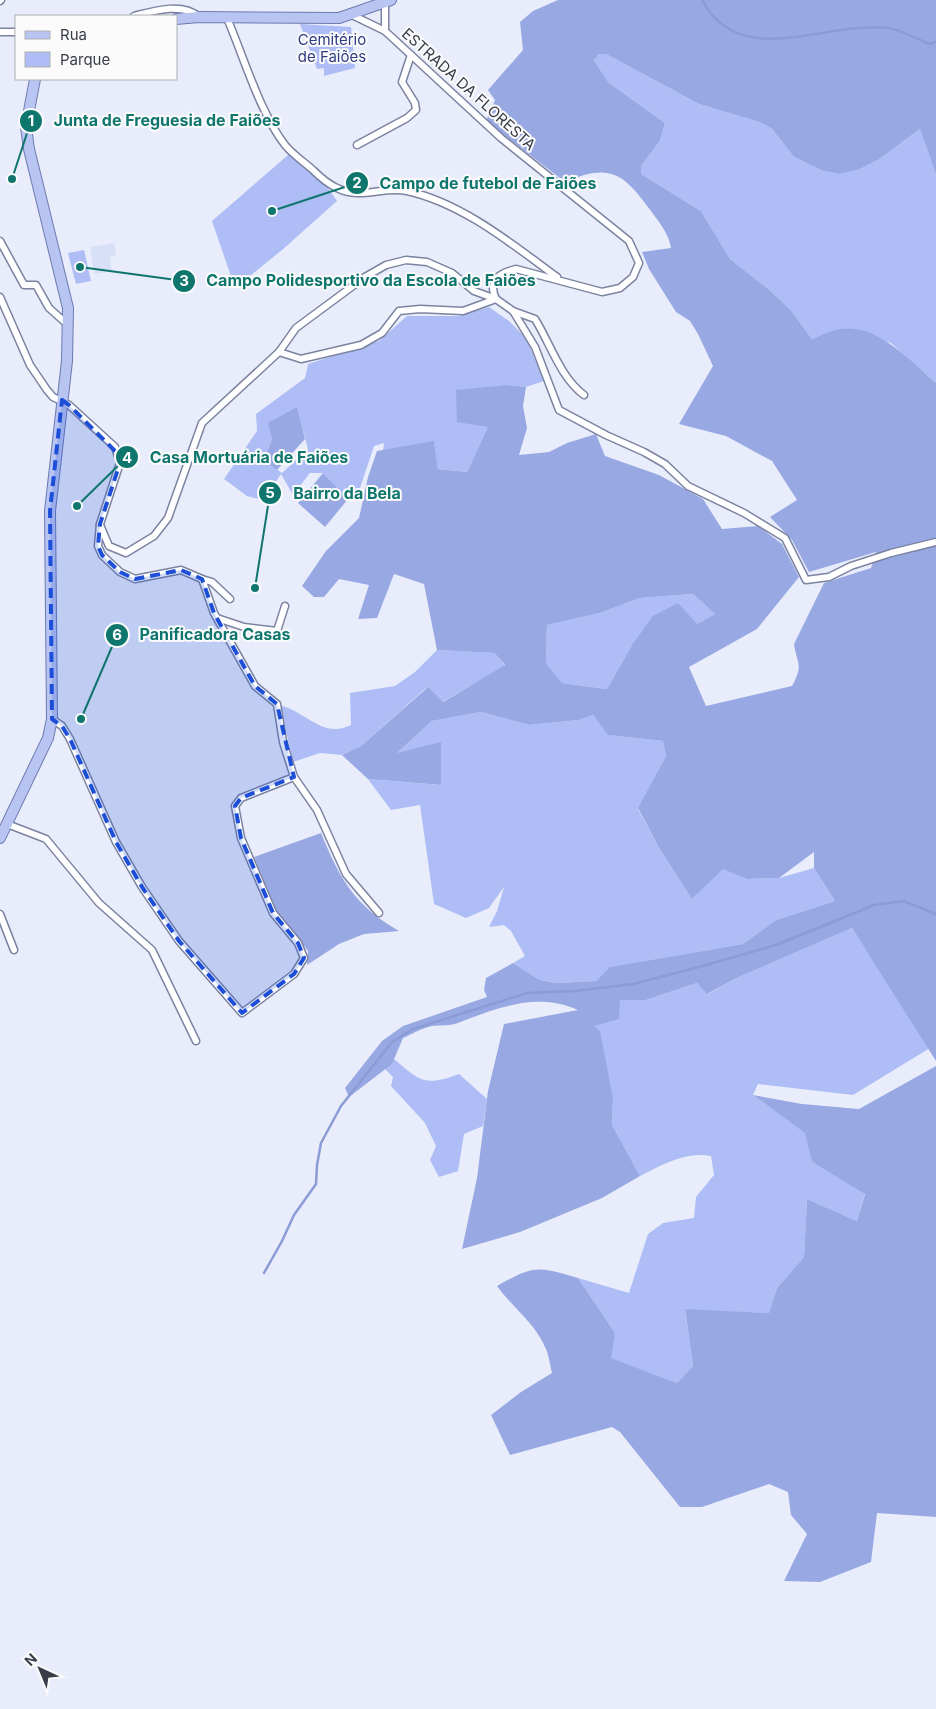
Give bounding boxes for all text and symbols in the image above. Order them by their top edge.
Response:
legend [15,15,178,80]
street label: ESTRADA DA FLORESTA [398,24,540,154]
text: Rua [60,25,87,44]
park label: Cemitério de Faiões [298,30,366,66]
text: Parque [60,50,110,69]
callout: Junta de Freguesia de Faiões [18,105,290,136]
text: Junta de Freguesia de Faiões [54,110,280,130]
text: 1 [28,111,34,130]
callout: Campo de futebol de Faiões [345,167,607,198]
text: 2 [352,173,362,192]
text: Campo de futebol de Faiões [380,173,596,193]
callout: Campo Polidesportivo da Escola de Faiões [171,265,546,296]
text: Campo Polidesportivo da Escola de Faiões [206,270,536,290]
text: 3 [179,271,189,290]
callout: Casa Mortuária de Faiões [115,442,358,473]
text: Casa Mortuária de Faiões [150,447,348,467]
text: 4 [122,448,132,467]
callout: Bairro da Bela [258,478,410,509]
text: 5 [265,483,275,502]
text: Bairro da Bela [293,483,401,503]
callout: Panificadora Casas [105,619,301,650]
text: Panificadora Casas [139,624,291,644]
text: 6 [112,625,122,644]
north arrow [15,1644,65,1694]
text: N [21,1649,40,1669]

